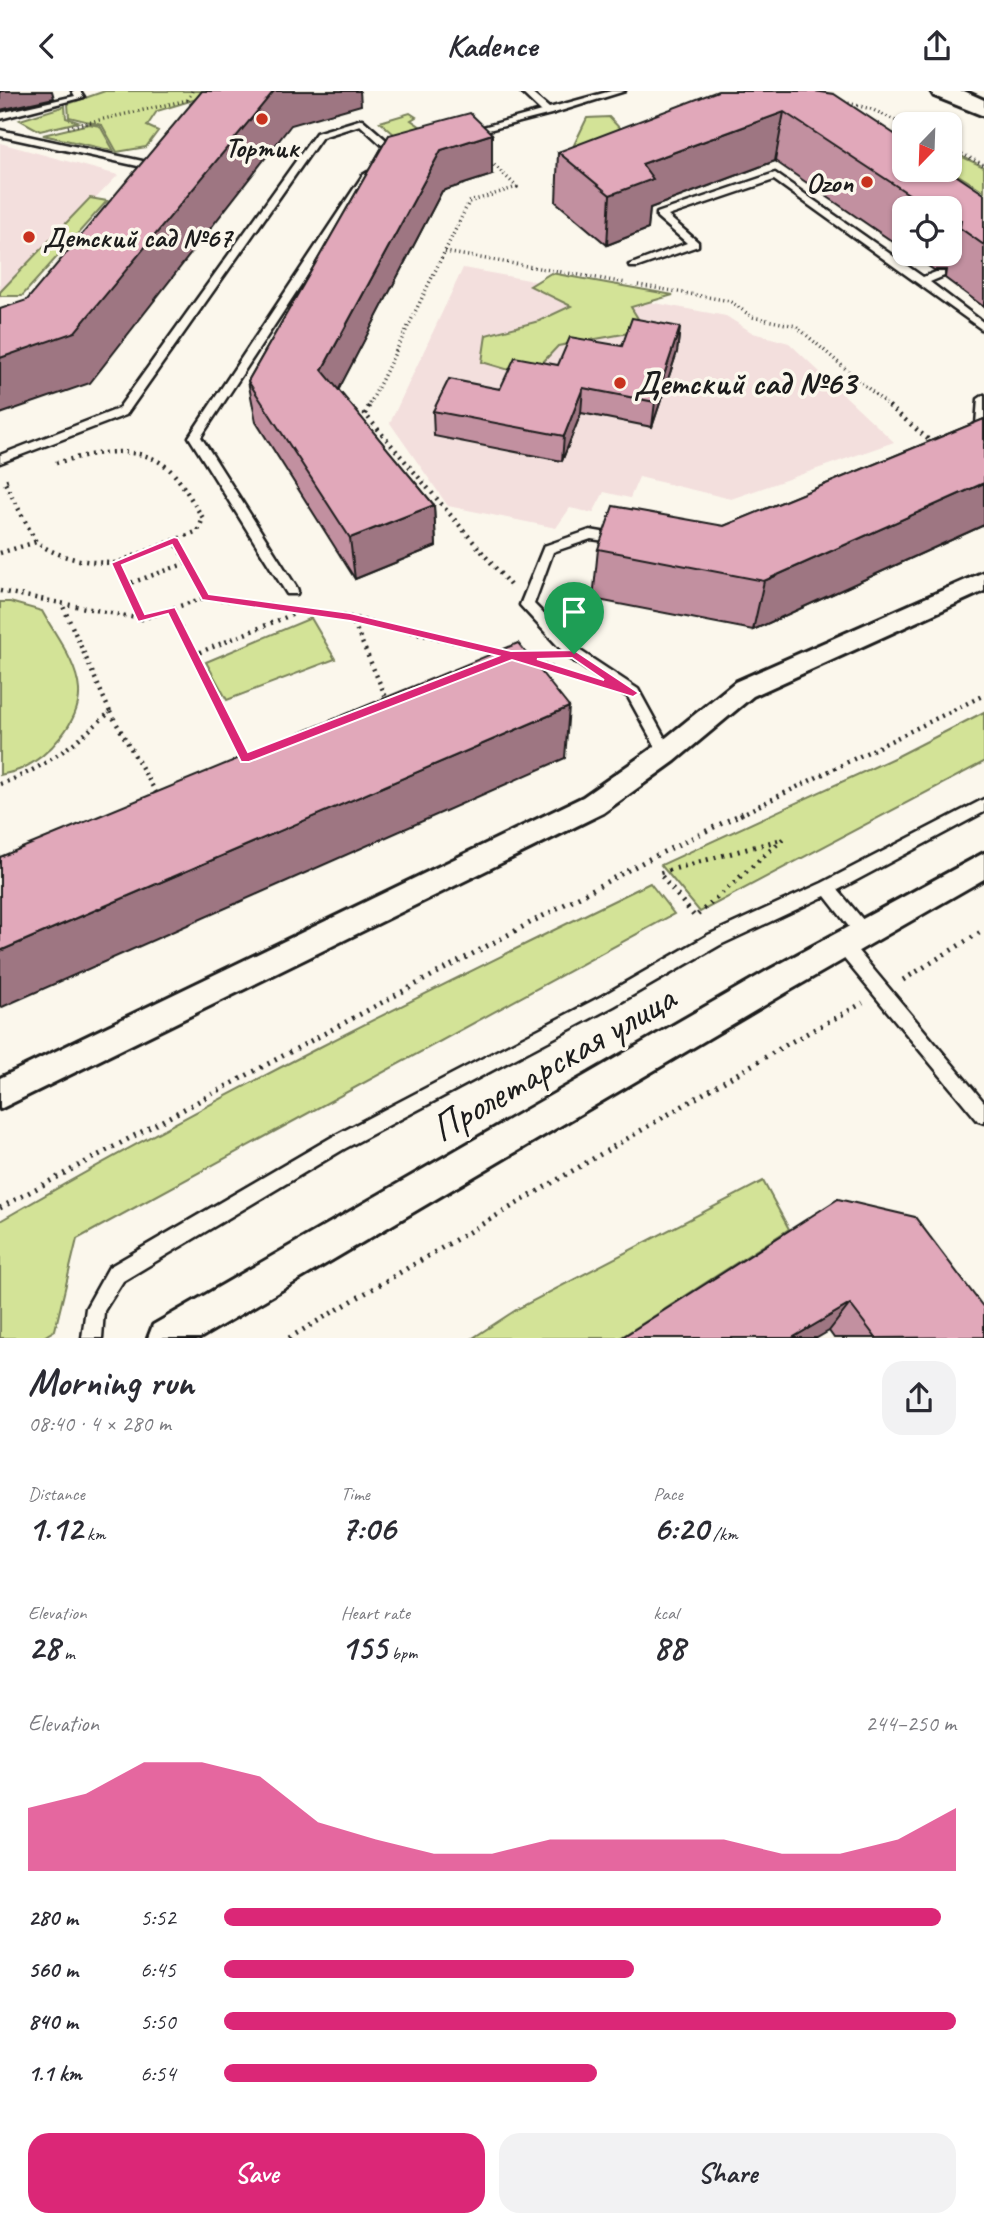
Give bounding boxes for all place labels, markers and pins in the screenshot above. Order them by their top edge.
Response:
marker: Тортик [254,111,270,127]
place label: Тортик [225,130,301,165]
place label: Ozon [806,165,854,200]
marker: Ozon [859,174,875,190]
place label: Детский сад №67 [43,220,234,255]
marker: Детский сад №67 [21,229,37,245]
place label: Детский сад №63 [634,362,859,404]
marker: Детский сад №63 [612,375,628,391]
pin [544,582,604,654]

